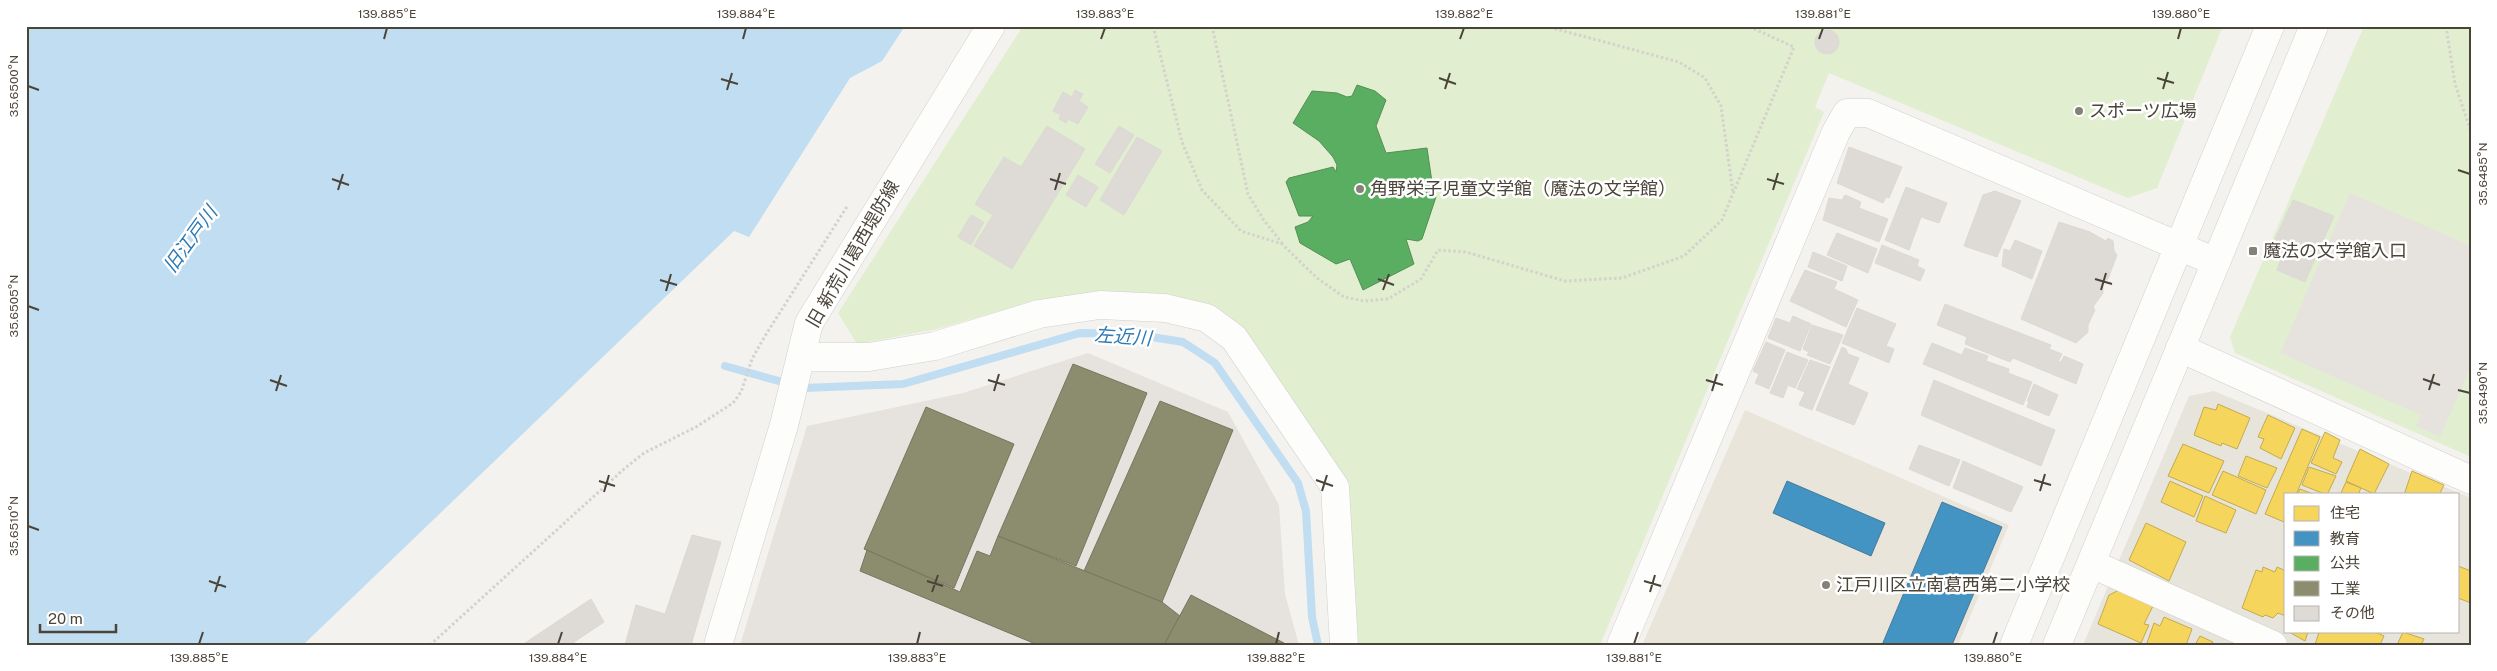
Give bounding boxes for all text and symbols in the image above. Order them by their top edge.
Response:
text: 139.885°E [358,7,416,21]
text: 139.884°E [717,7,775,21]
text: 139.883°E [1076,7,1134,21]
text: 139.882°E [1435,7,1493,21]
text: 139.881°E [1795,7,1851,21]
text: 139.880°E [2152,7,2210,21]
text: 35.6500°N [7,55,21,117]
place label: スポーツ広場 [2089,100,2197,121]
marker: スポーツ広場 [2073,105,2085,117]
text: 35.6485°N [2476,143,2490,206]
street label: 旧 新荒川葛西堤防線 [802,176,903,331]
place label: 角野栄子児童文学館（魔法の文学館） [1370,178,1676,199]
marker: 角野栄子児童文学館（魔法の文学館） [1354,183,1366,195]
water label: 旧江戸川 [159,200,222,276]
place label: 魔法の文学館入口 [2263,240,2407,261]
marker: 魔法の文学館入口 [2247,245,2259,257]
text: 35.6505°N [7,275,21,337]
water label: 左近川 [1094,323,1154,349]
text: 35.6490°N [2476,362,2490,424]
legend [2284,493,2460,634]
text: 35.6510°N [7,496,21,556]
text: 住宅 [2330,504,2360,521]
text: 教育 [2330,530,2360,547]
text: 公共 [2330,554,2360,571]
place label: 江戸川区立南葛西第二小学校 [1836,574,2070,595]
marker: 江戸川区立南葛西第二小学校 [1820,579,1832,591]
text: 工業 [2330,580,2360,597]
scale bar [40,601,116,633]
text: その他 [2330,604,2375,621]
text: 20 m [48,610,83,627]
text: 139.885°E [170,651,228,665]
text: 139.884°E [529,651,587,665]
text: 139.883°E [888,651,946,665]
text: 139.882°E [1247,651,1305,665]
text: 139.881°E [1606,651,1662,665]
text: 139.880°E [1964,651,2022,665]

